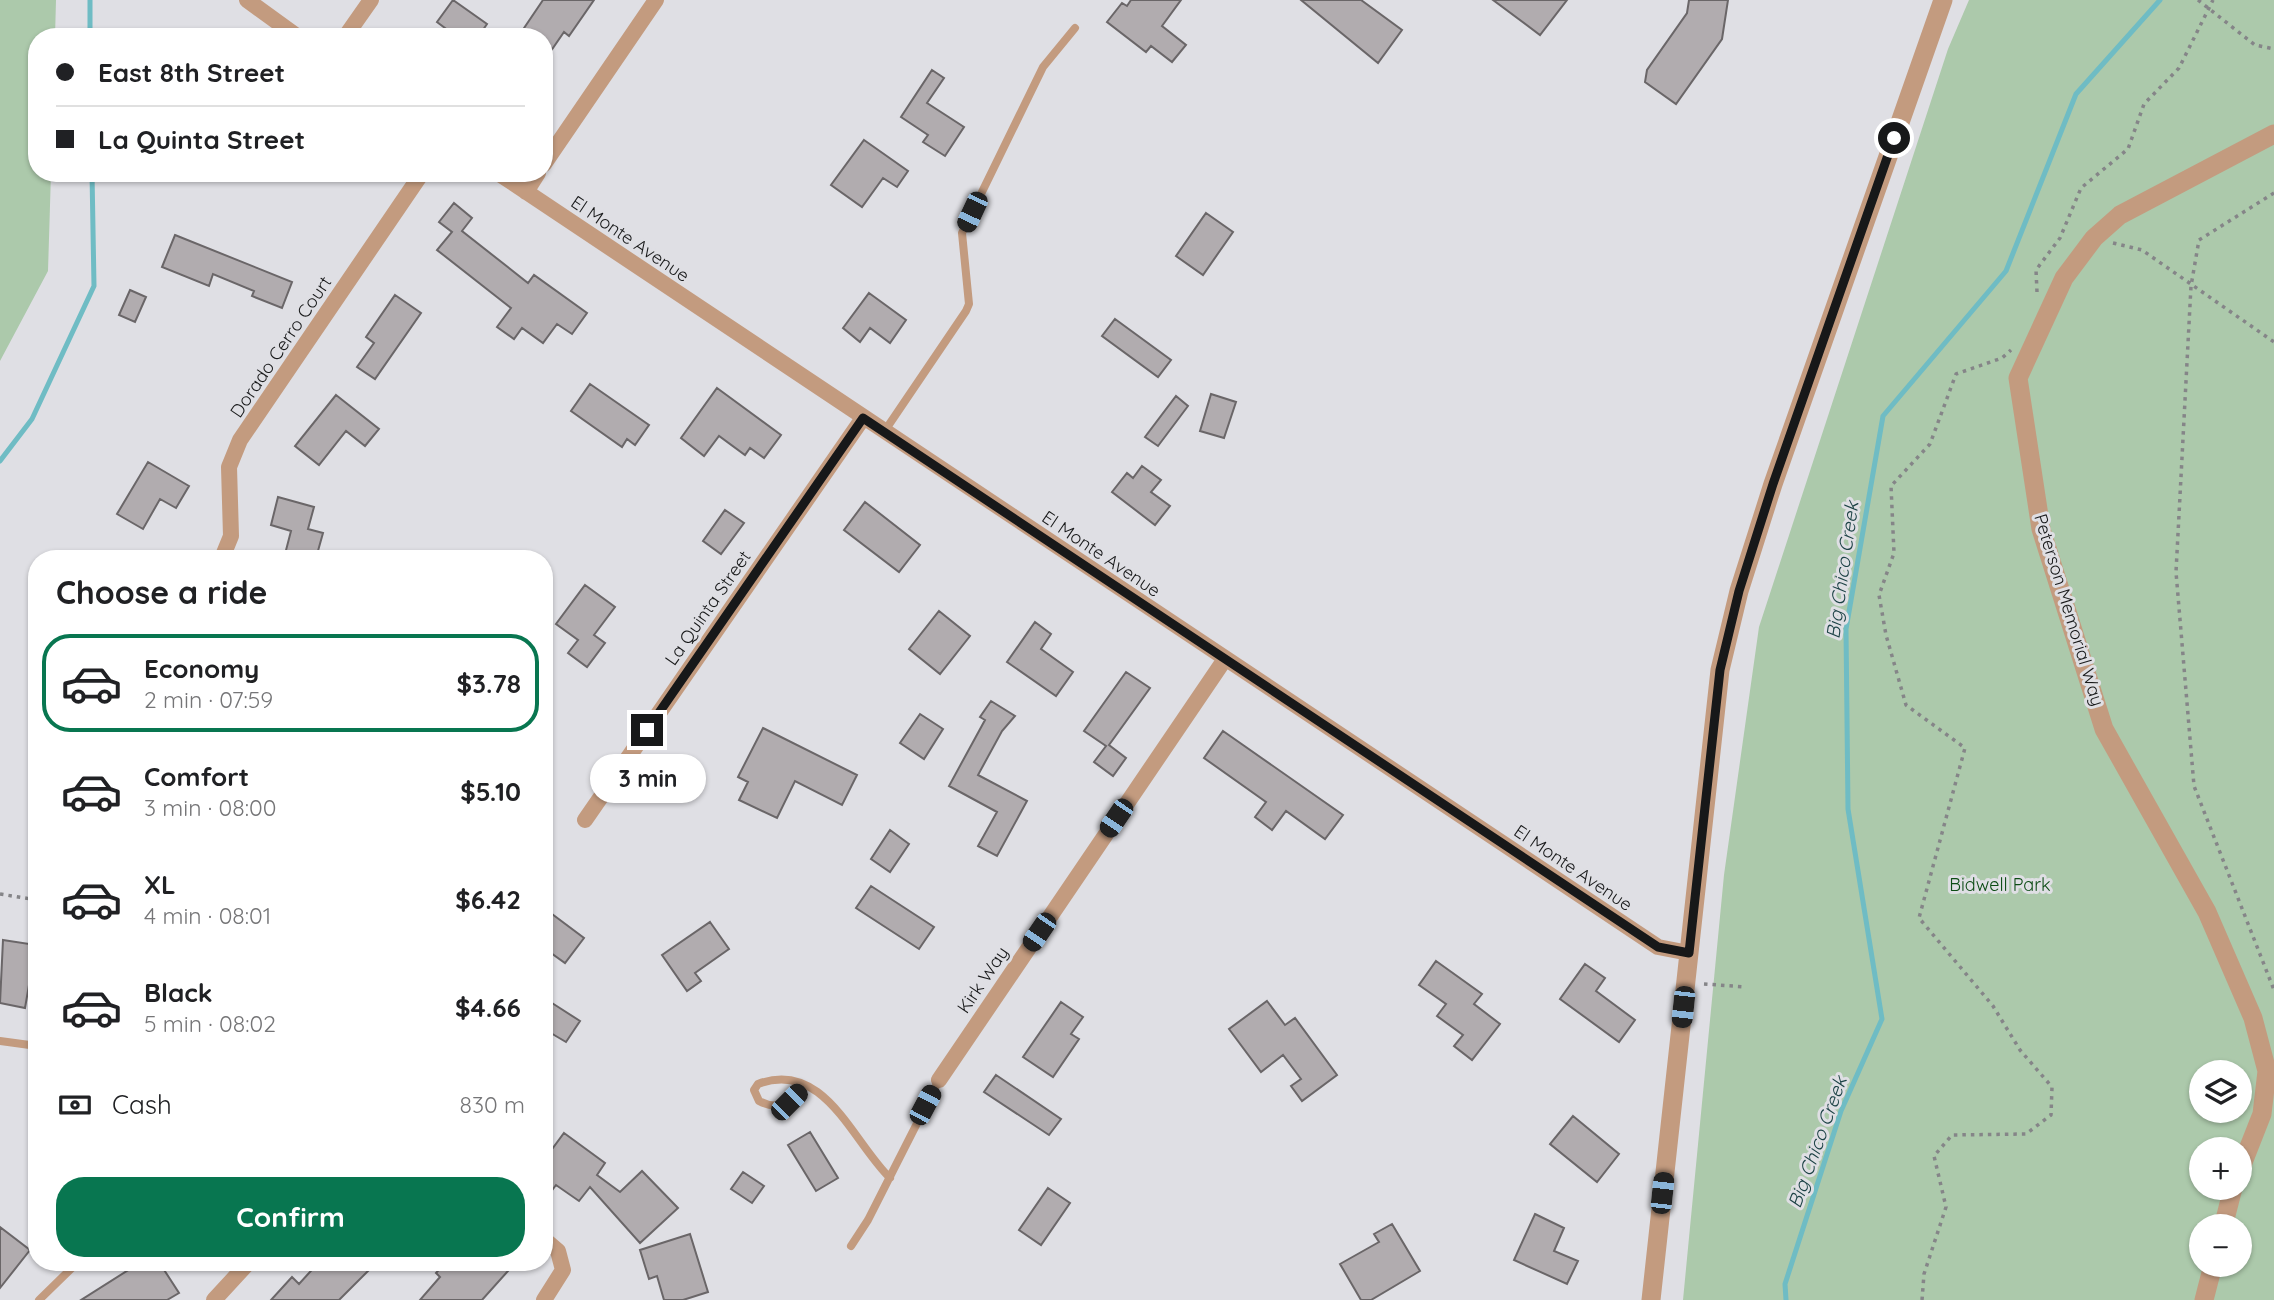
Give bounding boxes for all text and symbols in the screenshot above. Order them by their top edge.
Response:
text: East 8th Street [98,56,285,89]
route start [1878,122,1910,154]
text: La Quinta Street [98,123,305,156]
car [954,189,991,235]
street label: El Monte Avenue [567,190,694,287]
street label: Dorado Cerro Court [225,272,336,422]
water label: Big Chico Creek [1821,498,1864,640]
street label: El Monte Avenue [1038,505,1165,602]
street label: Peterson Memorial Way [2029,511,2110,709]
street label: La Quinta Street [659,546,756,670]
text: Choose a ride [56,572,268,612]
icon: car [60,652,123,715]
text: Economy [144,652,259,685]
text: $3.78 [457,667,521,700]
text: 2 min · 07:59 [144,685,273,714]
route end [631,714,663,746]
callout: 3 min [589,754,705,804]
icon: car [60,760,123,823]
text: Comfort [144,760,249,793]
text: 3 min [618,764,678,793]
text: $5.10 [460,775,521,808]
text: 3 min · 08:00 [144,793,276,822]
car [1096,795,1137,841]
street label: El Monte Avenue [1510,819,1637,916]
icon: car [60,868,123,931]
text: XL [144,868,176,901]
park label: Bidwell Park [1949,873,2051,896]
text: $6.42 [455,883,521,916]
text: 4 min · 08:01 [144,901,271,930]
car [1019,909,1060,955]
street label: Kirk Way [952,942,1013,1018]
icon: car [60,976,123,1039]
text: Black [144,976,213,1009]
car [1671,985,1696,1029]
text: $4.66 [455,991,521,1024]
text: 5 min · 08:02 [144,1009,276,1038]
map controls [2189,1060,2252,1277]
button: layers [2189,1060,2252,1123]
water label: Big Chico Creek [1782,1071,1853,1211]
car [767,1080,812,1124]
car [906,1082,945,1128]
icon: cash [56,1086,94,1124]
text: Cash [112,1088,172,1121]
text: 830 m [460,1090,525,1119]
button: + [2189,1137,2252,1200]
car [1650,1171,1675,1215]
button: Confirm [56,1177,525,1257]
button: − [2189,1214,2252,1277]

